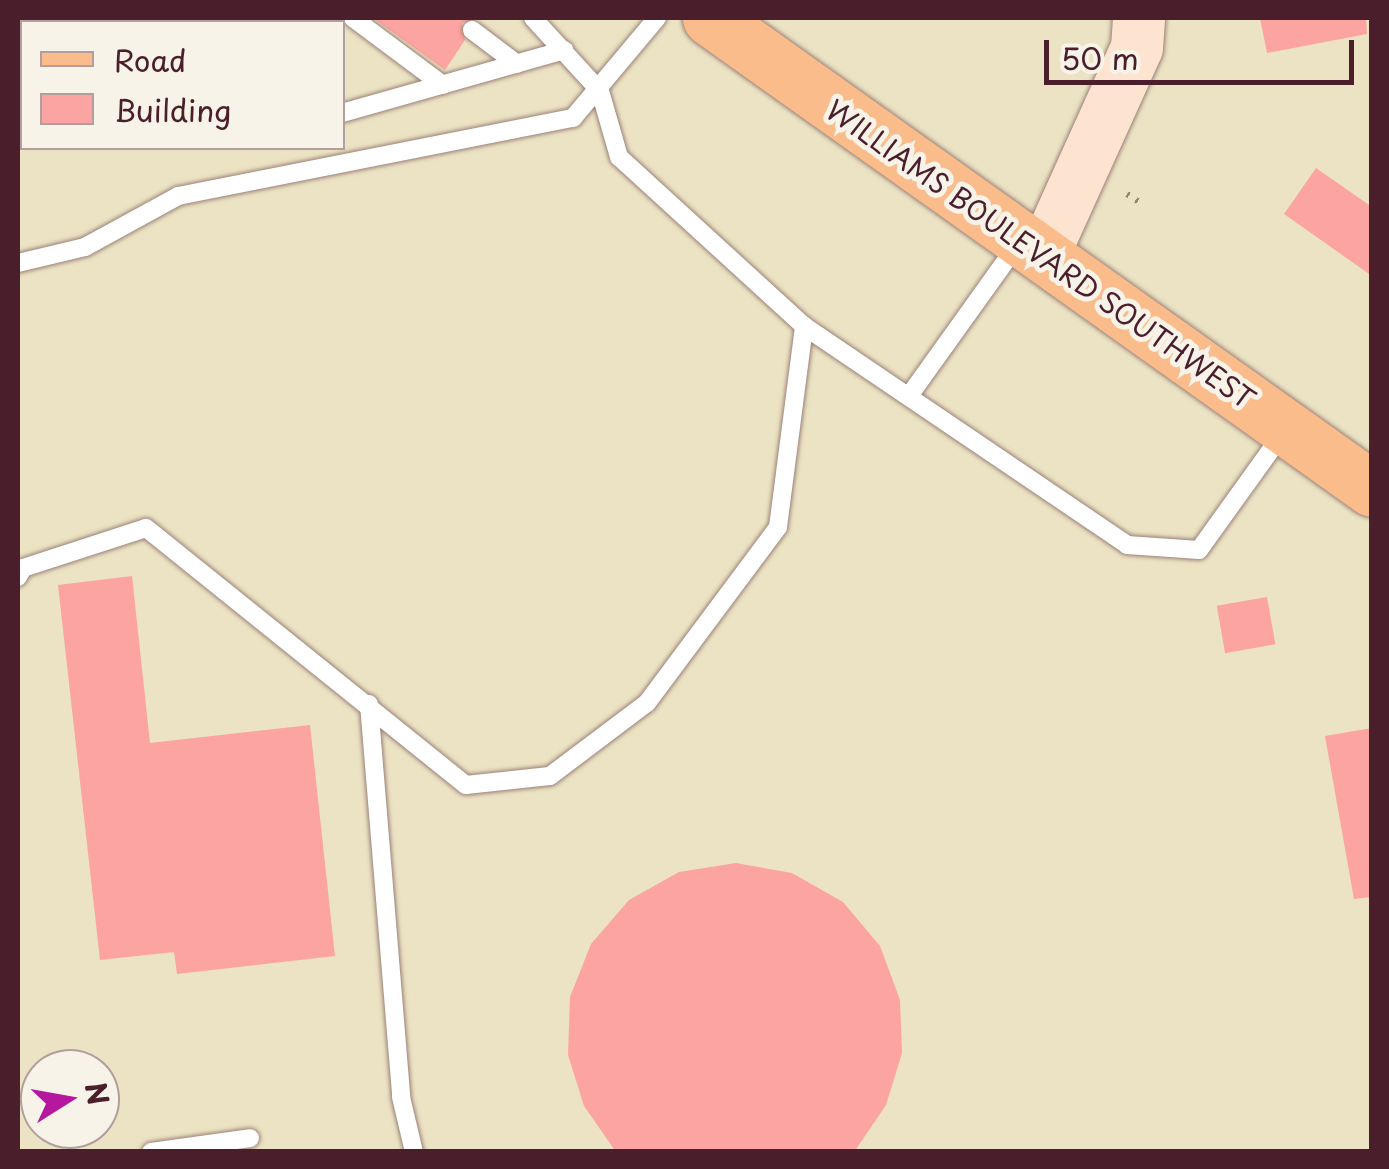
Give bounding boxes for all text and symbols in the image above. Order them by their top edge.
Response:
legend [20,20,345,150]
scale bar [1049,20,1359,82]
text: 50 m [1061,35,1139,80]
text: Road [114,37,187,82]
text: Building [114,87,231,132]
street label: WILLIAMS BOULEVARD SOUTHWEST [818,91,1264,417]
north arrow [20,1049,120,1149]
text: N [75,1079,121,1109]

